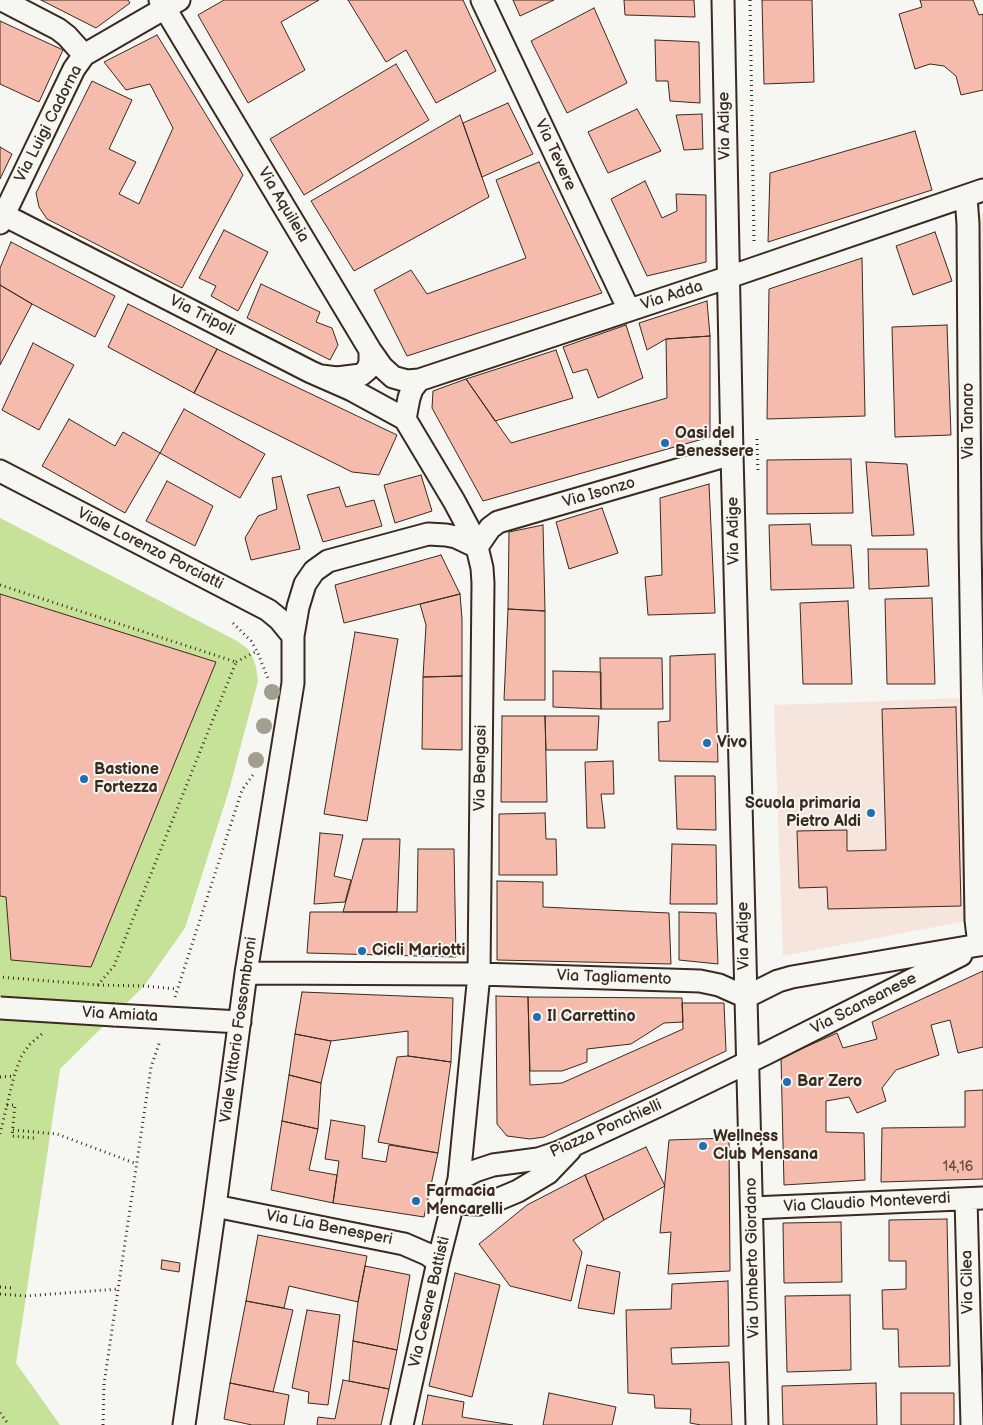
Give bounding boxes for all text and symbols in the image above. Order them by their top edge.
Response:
street label: Via Luigi Cadorna [11,62,87,186]
street label: Via Adige [715,92,735,160]
street label: Via Tevere [530,116,580,194]
street label: Via Aquileia [253,164,313,246]
street label: Via Adda [639,277,705,315]
street label: Via Tripoli [166,291,238,341]
street label: Via Tanaro [959,383,979,459]
place label: Oasi del Benessere [675,424,754,462]
marker: Oasi del Benessere [659,437,671,449]
street label: Via Isonzo [561,473,637,513]
street label: Via Adige [724,497,744,565]
street label: Viale Lorenzo Porciatti [74,504,226,594]
street label: Via Bengasi [471,725,491,811]
place label: Vivo [717,733,747,753]
marker: Vivo [701,737,713,749]
place label: Bastione Fortezza [94,760,159,798]
marker: Bastione Fortezza [78,773,90,785]
place label: Scuola primaria Pietro Aldi [745,794,861,832]
marker: Scuola primaria Pietro Aldi [865,807,877,819]
street label: Via Adige [734,902,754,970]
street label: Viale Vittorio Fossombroni [216,936,262,1124]
place label: Cicli Mariotti [372,941,465,961]
marker: Cicli Mariotti [356,945,368,957]
street label: Via Tagliamento [556,966,672,990]
street label: Via Scansanese [808,969,920,1039]
street label: Via Amiata [81,1003,159,1027]
place label: Il Carrettino [547,1007,636,1027]
marker: Il Carrettino [531,1011,543,1023]
place label: Bar Zero [797,1072,862,1092]
marker: Bar Zero [781,1076,793,1088]
street label: Piazza Ponchielli [547,1096,665,1162]
place label: Wellness Club Mensana [713,1127,818,1165]
marker: Wellness Club Mensana [697,1140,709,1152]
house number: 14,16 [943,1159,973,1175]
street label: Via Umberto Giordano [742,1177,764,1339]
place label: Farmacia Mencarelli [426,1182,503,1220]
street label: Via Claudio Monteverdi [783,1189,951,1217]
marker: Farmacia Mencarelli [410,1195,422,1207]
street label: Via Lia Benesperi [264,1206,394,1250]
street label: Via Cesare Battisti [406,1234,454,1370]
street label: Via Cilea [958,1250,978,1314]

